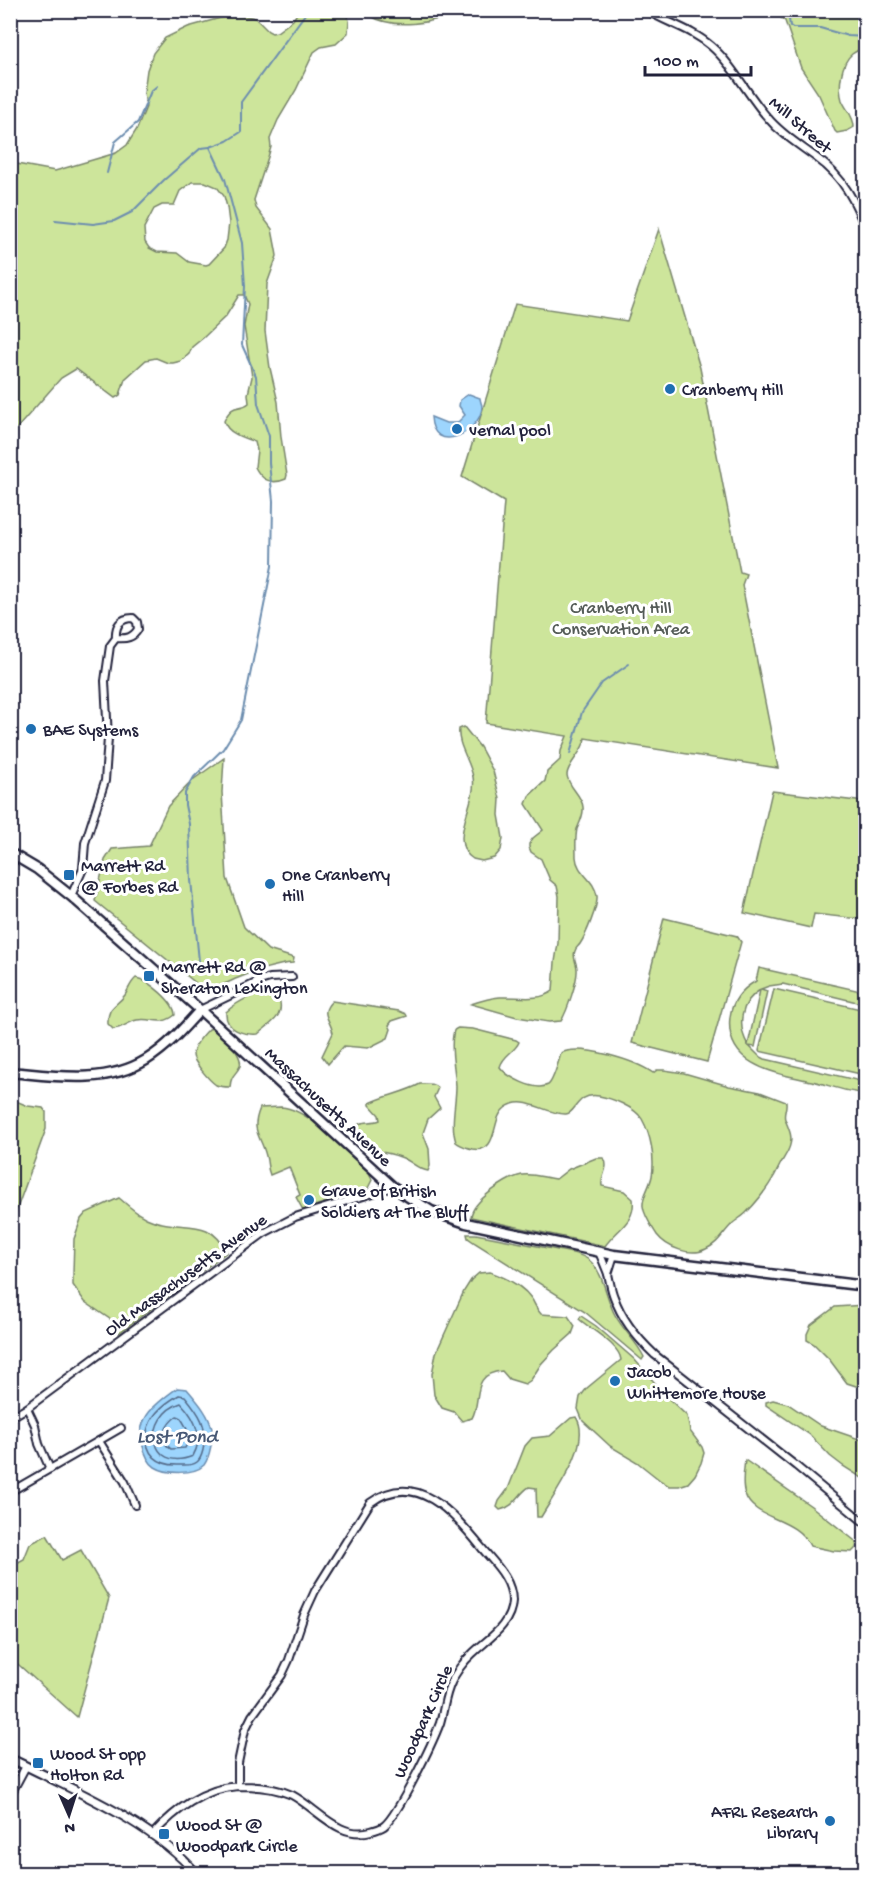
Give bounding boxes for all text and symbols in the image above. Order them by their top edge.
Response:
scale bar [645,39,752,77]
text: 100 m [653,52,699,73]
street label: Mill Street [764,93,836,160]
place label: Cranberry Hill [682,381,783,402]
marker: Cranberry Hill [663,382,677,396]
place label: vernal pool [469,421,551,442]
marker: vernal pool [450,422,464,436]
park label: Cranberry Hill Conservation Area [552,599,691,641]
place label: BAE Systems [42,721,140,742]
marker: BAE Systems [24,722,38,736]
place label: Marrett Rd @ Forbes Rd [81,857,179,899]
place label: One Cranberry Hill [282,866,390,908]
marker: Marrett Rd @ Forbes Rd [62,868,76,882]
marker: One Cranberry Hill [263,877,277,891]
place label: Marrett Rd @ Sheraton Lexington [161,958,308,1000]
marker: Marrett Rd @ Sheraton Lexington [142,969,156,983]
street label: Massachusetts Avenue [260,1044,396,1172]
place label: Grave of British Soldiers at The Bluff [321,1182,470,1224]
marker: Grave of British Soldiers at The Bluff [302,1193,316,1207]
street label: Old Massachusetts Avenue [101,1210,272,1342]
place label: Jacob Whittemore House [627,1363,767,1405]
marker: Jacob Whittemore House [608,1374,622,1388]
water label: Lost Pond [137,1427,220,1450]
street label: Woodpark Circle [390,1662,459,1782]
place label: Wood St opp Holton Rd [50,1745,146,1787]
marker: Wood St opp Holton Rd [31,1756,45,1770]
north arrow [39,1785,99,1845]
place label: AFRL Research Library [711,1803,818,1845]
marker: AFRL Research Library [823,1814,837,1828]
place label: Wood St @ Woodpark Circle [176,1816,298,1858]
text: N [63,1817,75,1836]
marker: Wood St @ Woodpark Circle [157,1827,171,1841]

